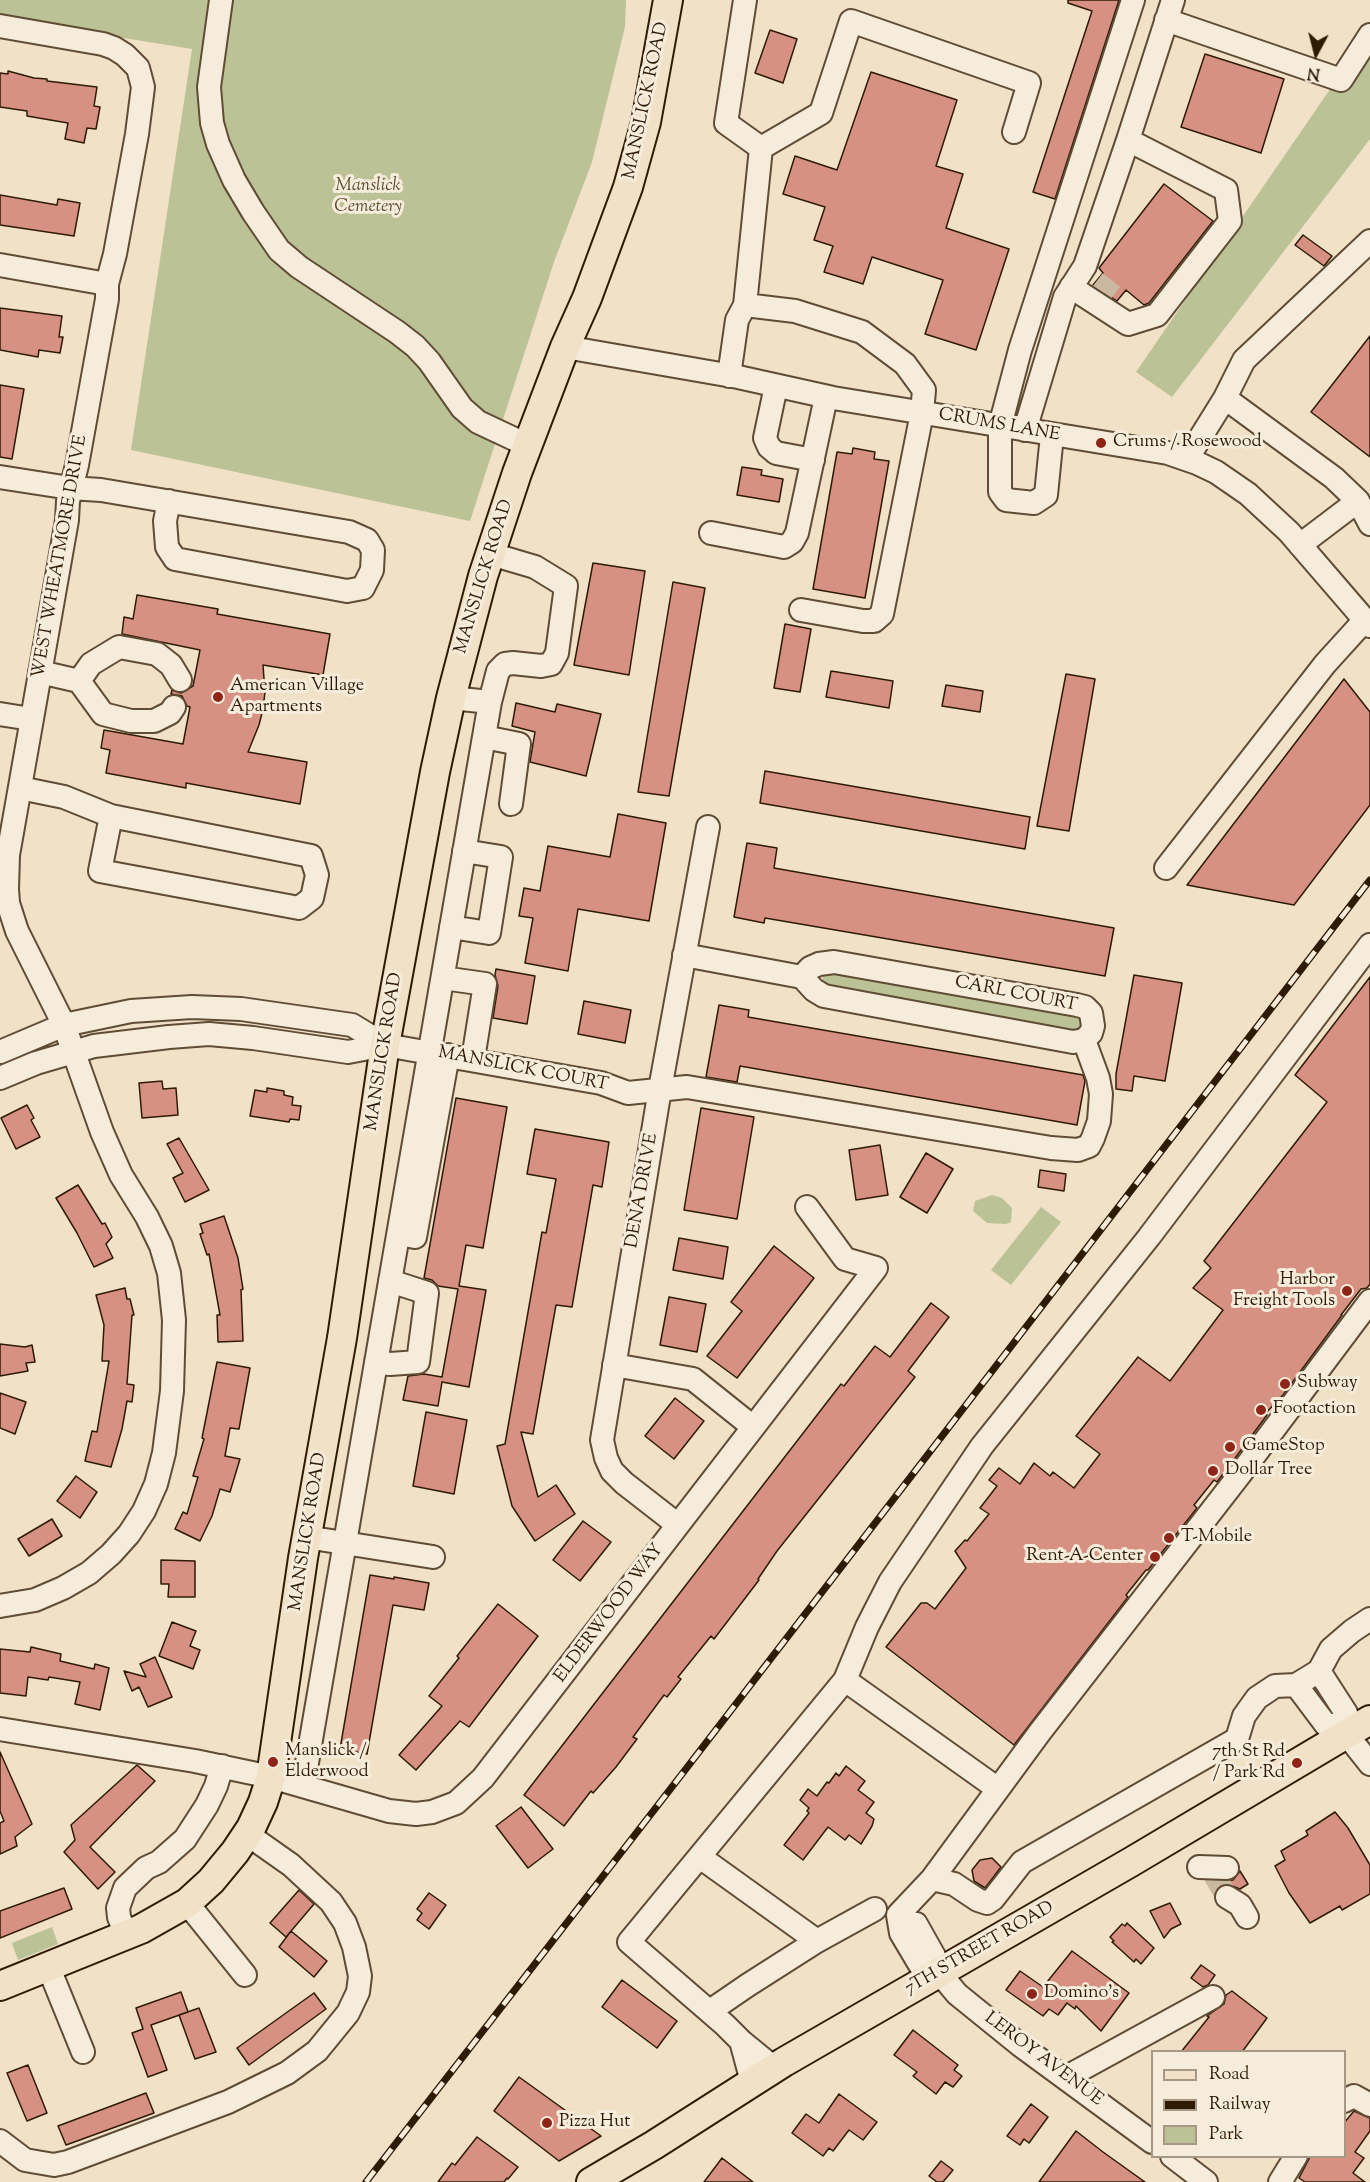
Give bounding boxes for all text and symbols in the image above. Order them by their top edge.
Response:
street label: MANSLICK ROAD [620,20,674,182]
north arrow [1286,24,1346,84]
text: N [1306,60,1321,85]
park label: Manslick Cemetery [334,176,402,219]
street label: CRUMS LANE [937,405,1061,447]
place label: Crums / Rosewood [1113,432,1262,454]
street label: WEST WHEATMORE DRIVE [29,434,93,680]
marker: Crums / Rosewood [1094,436,1108,450]
street label: MANSLICK ROAD [451,497,519,657]
place label: American Village Apartments [230,676,364,718]
marker: American Village Apartments [211,690,225,704]
street label: MANSLICK ROAD [362,971,408,1133]
street label: CARL COURT [953,973,1079,1017]
street label: MANSLICK COURT [436,1043,610,1097]
street label: DENA DRIVE [622,1132,664,1250]
place label: Harbor Freight Tools [1233,1270,1335,1312]
marker: Harbor Freight Tools [1340,1284,1354,1298]
place label: Subway [1297,1373,1358,1395]
marker: Subway [1278,1377,1292,1391]
place label: Footaction [1273,1399,1356,1421]
marker: Footaction [1254,1403,1268,1417]
place label: GameStop [1242,1436,1325,1458]
marker: GameStop [1223,1440,1237,1454]
street label: MANSLICK ROAD [286,1451,332,1613]
place label: Dollar Tree [1225,1460,1312,1482]
marker: Dollar Tree [1206,1464,1220,1478]
place label: T-Mobile [1181,1527,1252,1549]
marker: T-Mobile [1162,1531,1176,1545]
street label: ELDERWOOD WAY [551,1540,669,1688]
place label: Rent-A-Center [1026,1546,1143,1568]
marker: Rent-A-Center [1148,1550,1162,1564]
place label: Manslick / Elderwood [285,1741,369,1784]
place label: 7th St Rd / Park Rd [1212,1742,1285,1784]
marker: Manslick / Elderwood [266,1755,280,1769]
marker: 7th St Rd / Park Rd [1290,1756,1304,1770]
street label: 7TH STREET ROAD [902,1898,1058,2000]
place label: Domino's [1044,1983,1119,2005]
marker: Domino's [1025,1987,1039,2001]
street label: LEROY AVENUE [979,2008,1107,2112]
legend [1151,2050,1346,2158]
text: Road [1209,2062,1249,2088]
text: Railway [1209,2092,1271,2118]
place label: Pizza Hut [559,2112,631,2134]
marker: Pizza Hut [540,2116,554,2130]
text: Park [1209,2122,1243,2148]

